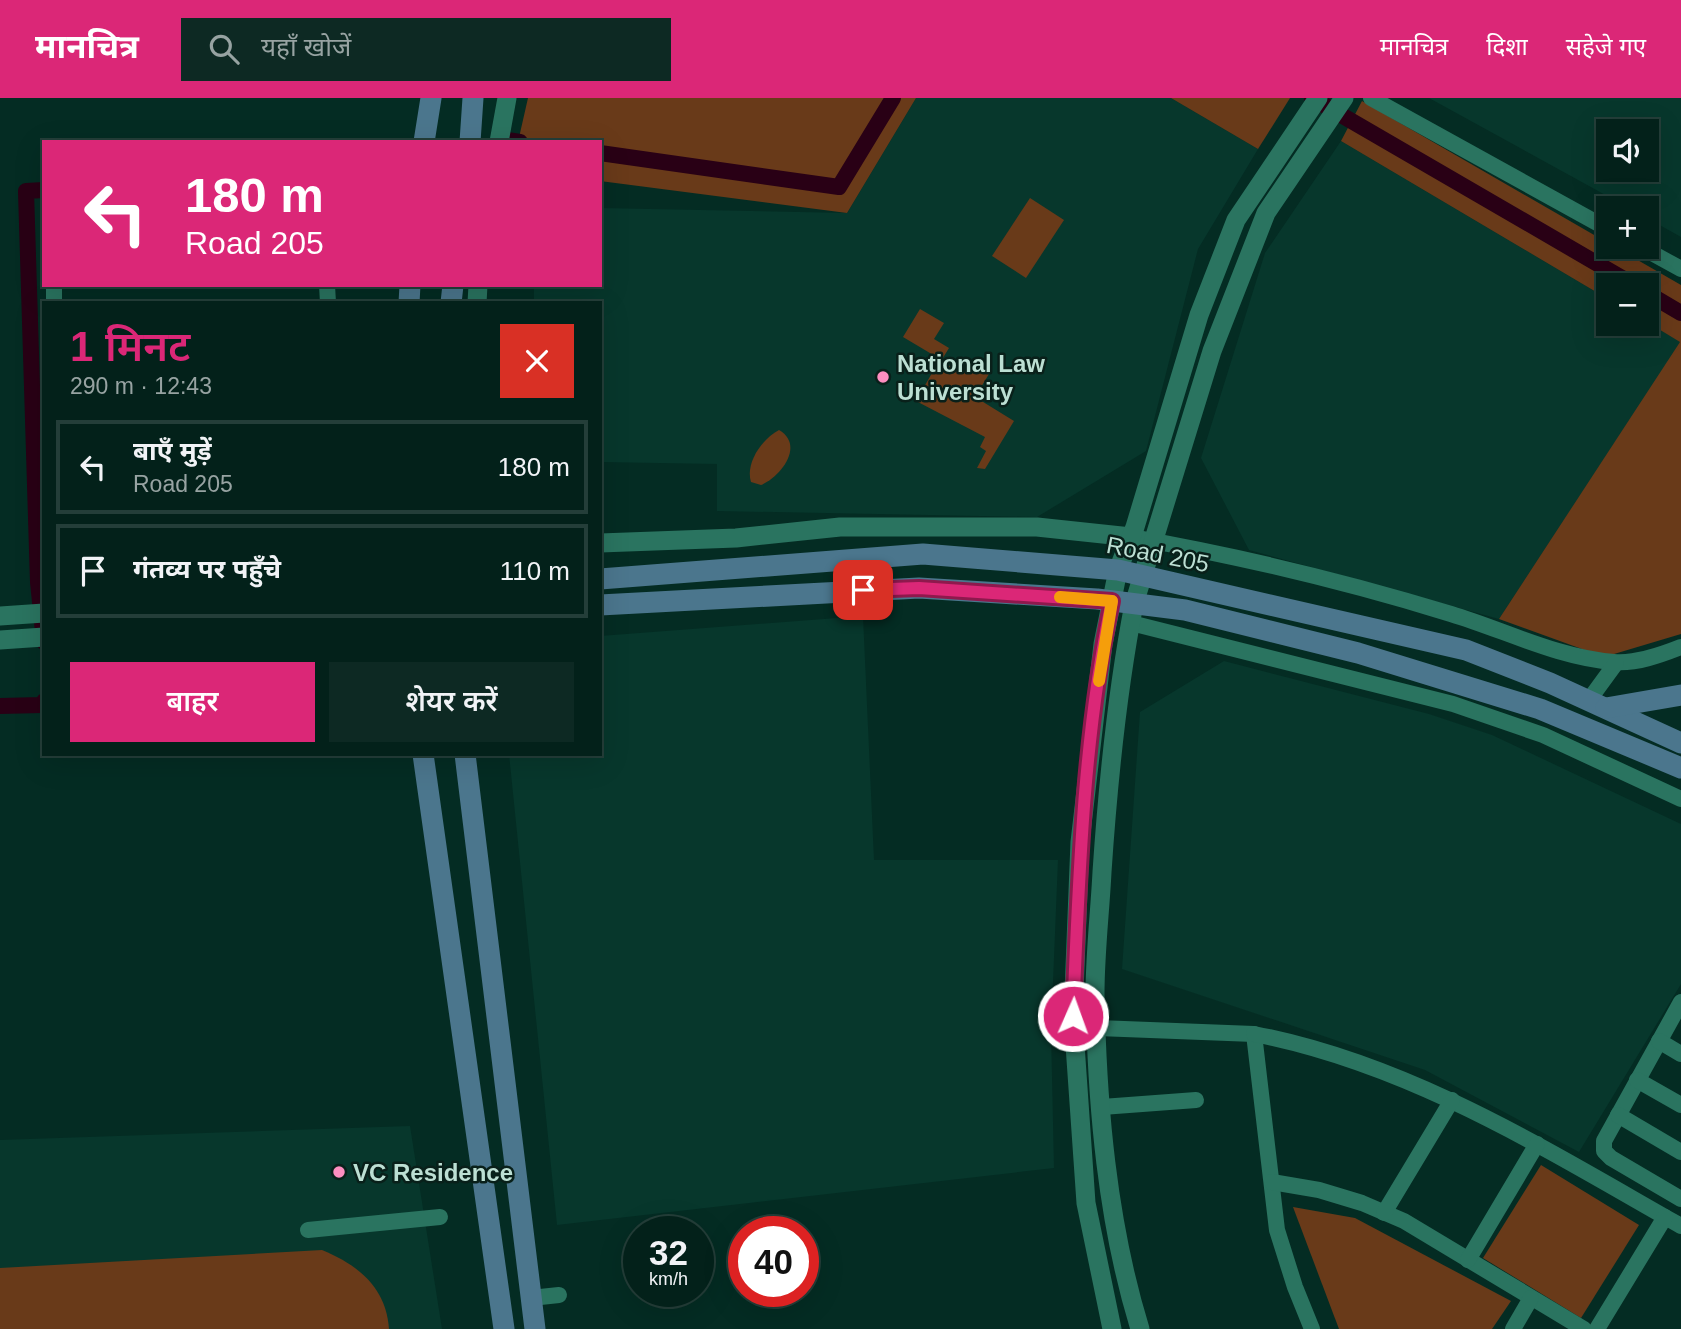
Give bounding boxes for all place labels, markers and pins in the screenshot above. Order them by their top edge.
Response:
place label: National Law University [897,350,1045,405]
marker: National Law University [875,369,891,385]
pin [833,560,893,620]
place label: VC Residence [353,1159,513,1186]
marker: VC Residence [331,1164,347,1180]

